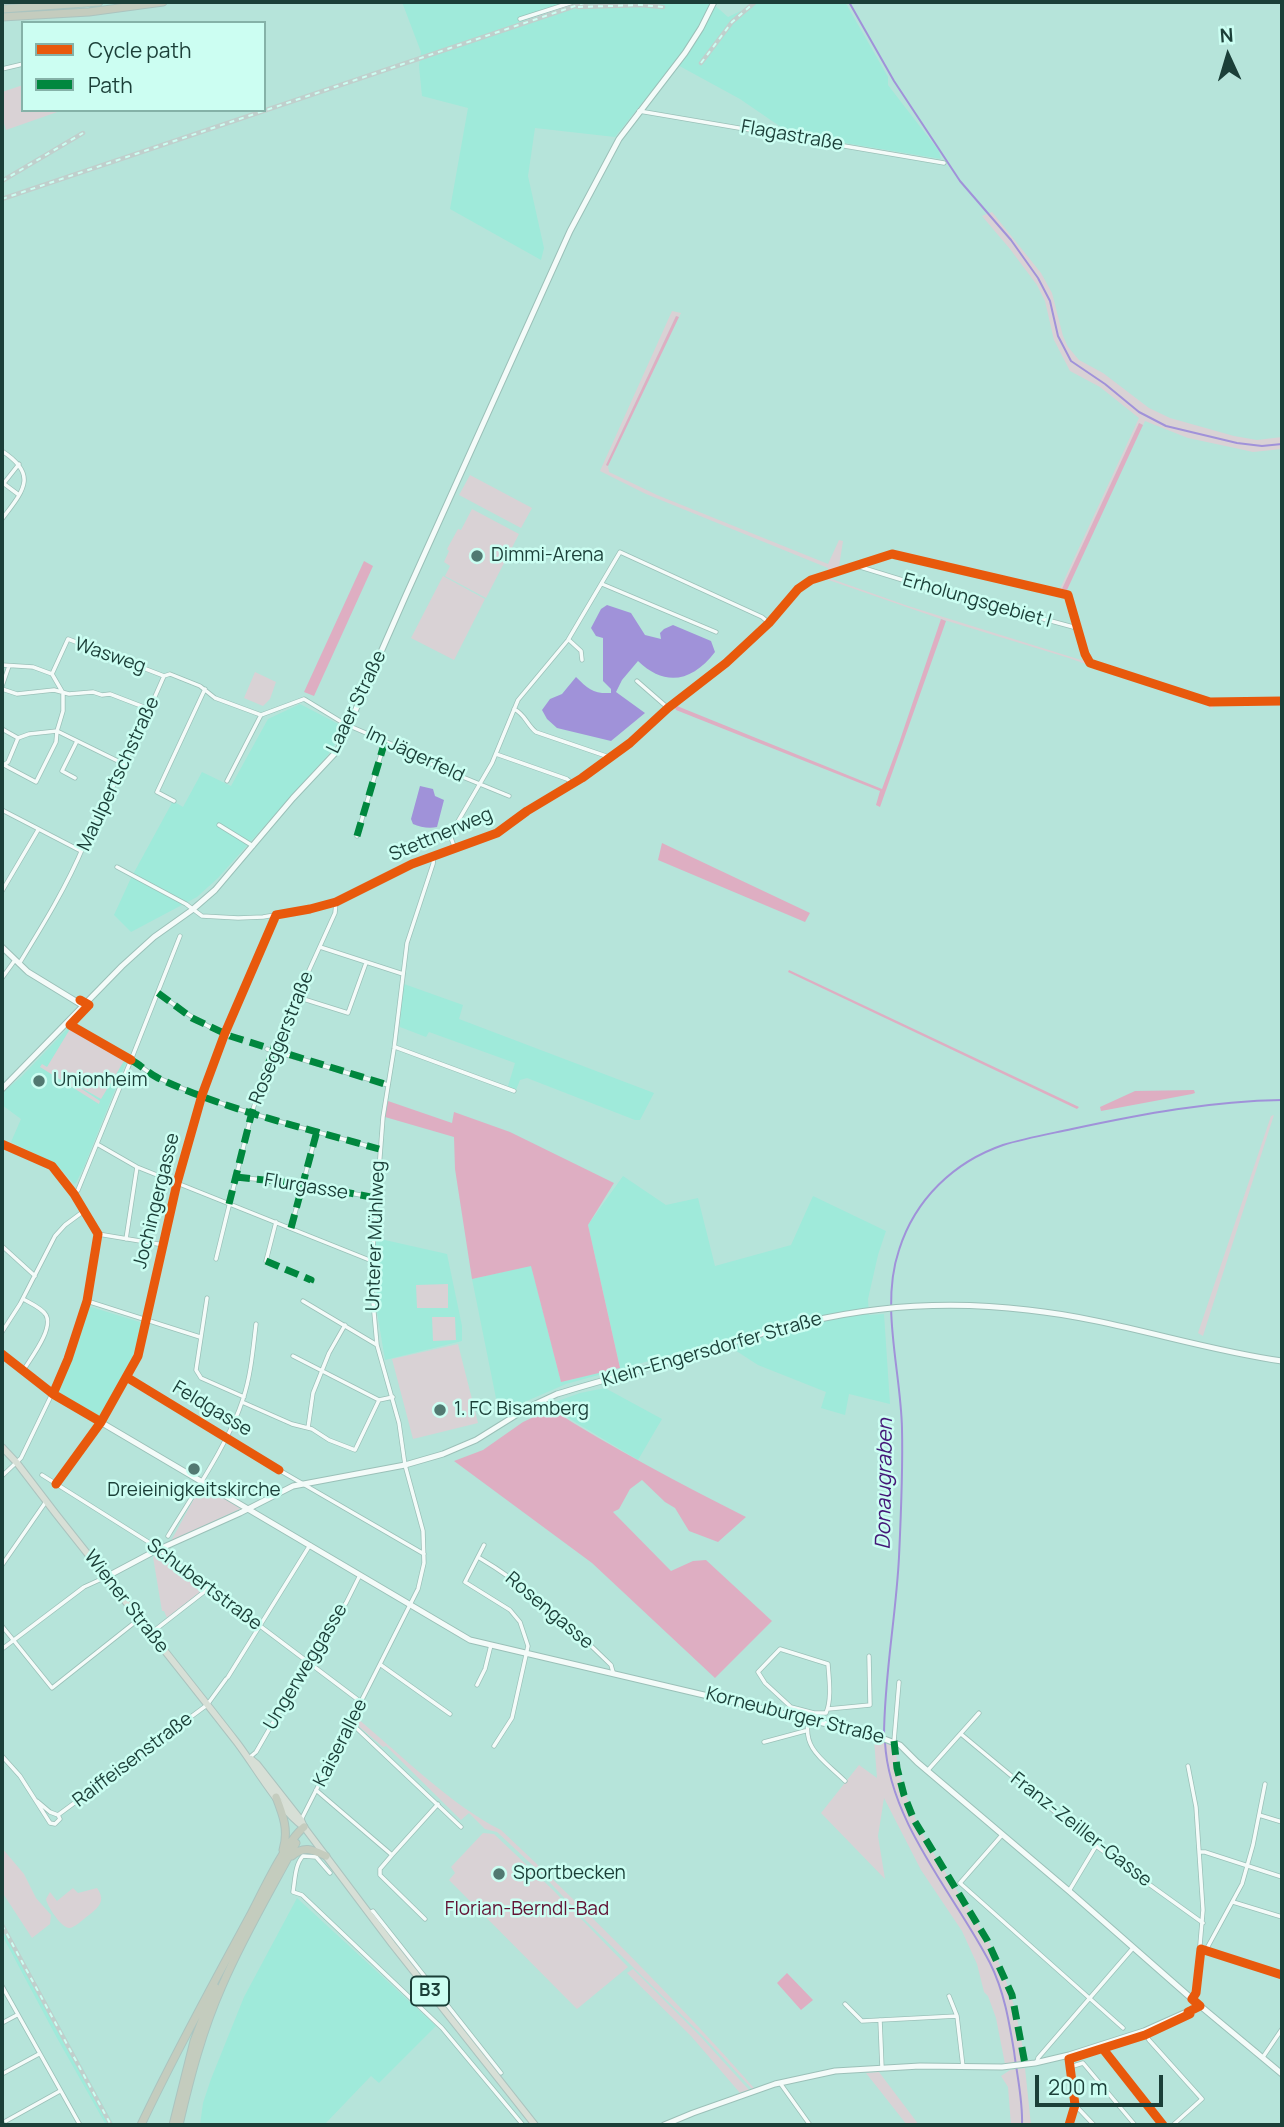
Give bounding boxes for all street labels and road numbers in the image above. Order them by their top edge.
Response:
street label: Flagastraße [739,116,845,156]
street label: Erholungsgebiet I [900,569,1054,633]
street label: Wasweg [71,633,149,679]
street label: Laaer Straße [322,647,392,757]
street label: Maulpertschstraße [73,693,165,855]
street label: Im Jägerfeld [362,722,468,788]
street label: Stettnerweg [386,803,496,867]
street label: Roseggerstraße [245,968,319,1108]
street label: Jochingergasse [129,1131,185,1271]
street label: Unterer Mühlweg [362,1160,390,1312]
street label: Flurgasse [262,1169,350,1205]
street label: Klein-Engersdorfer Straße [599,1308,825,1392]
street label: Feldgasse [168,1376,256,1442]
street label: Schubertstraße [142,1534,266,1636]
street label: Wiener Straße [79,1546,173,1658]
street label: Rosengasse [500,1568,598,1654]
street label: Ungerweggasse [259,1600,353,1734]
street label: Korneuburger Straße [703,1683,887,1749]
street label: Kaiserallee [309,1695,373,1791]
street label: Raiffeisenstraße [69,1708,197,1812]
street label: Franz-Zeiller-Gasse [1006,1768,1156,1892]
road number: B3 [411,1977,449,2006]

